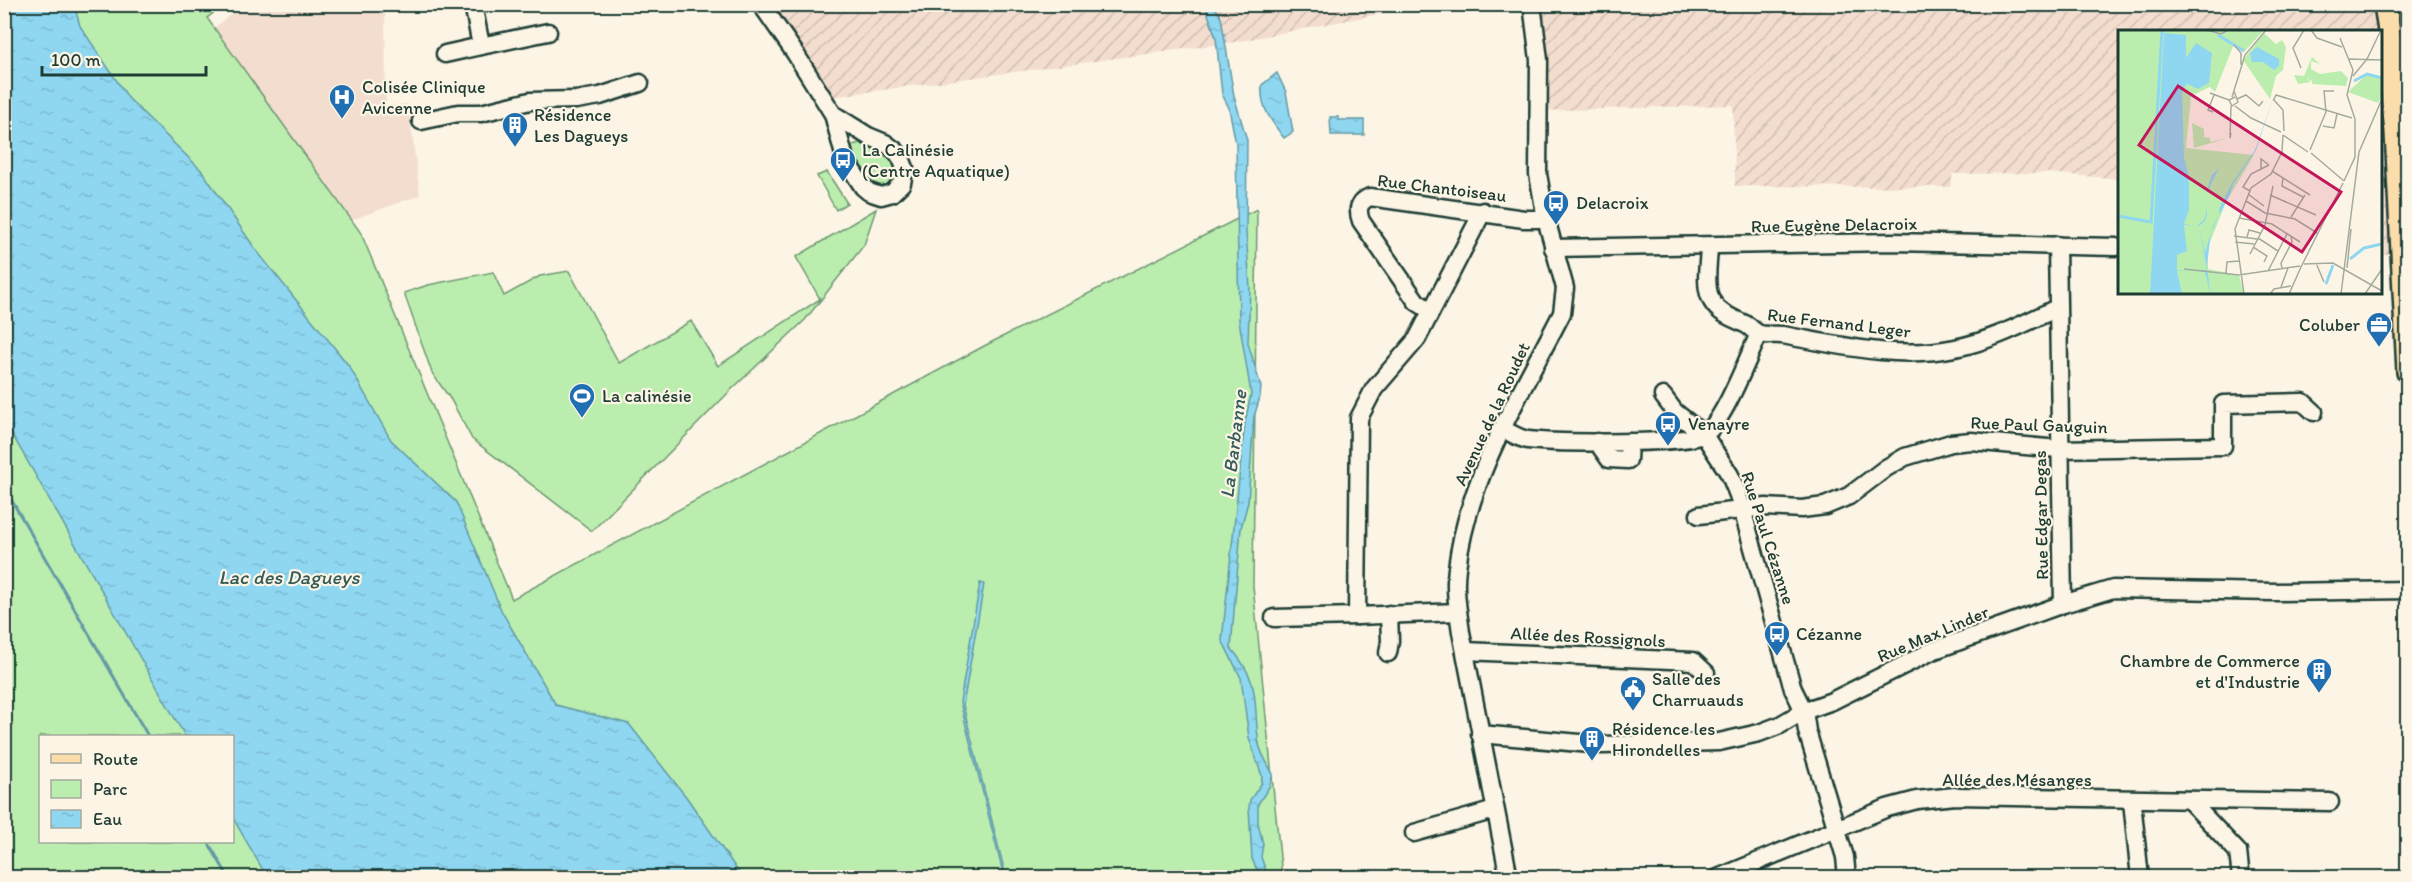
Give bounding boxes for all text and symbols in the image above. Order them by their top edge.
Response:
inset map [2118,30,2382,294]
scale bar [42,39,206,77]
text: 100 m [51,49,101,71]
place label: Colisée Clinique Avicenne [362,76,486,119]
hospital icon: Colisée Clinique Avicenne [327,82,357,120]
place label: Résidence Les Dagueys [534,104,628,147]
building icon: Résidence Les Dagueys [500,110,530,148]
place label: La Calinésie (Centre Aquatique) [862,139,1010,182]
bus stop icon: La Calinésie (Centre Aquatique) [828,145,858,183]
street label: Rue Chantoiseau [1376,169,1508,207]
bus stop icon: Delacroix [1541,188,1571,226]
place label: Delacroix [1576,192,1649,214]
street label: Rue Eugène Delacroix [1751,213,1917,237]
street label: Rue Fernand Leger [1766,303,1913,343]
office icon: Coluber [2364,310,2394,348]
place label: Coluber [2299,314,2361,336]
street label: Avenue de la Roudet [1449,339,1535,489]
sports icon: La calinésie [567,381,597,419]
place label: La calinésie [602,385,691,407]
water label: La Barbanne [1214,387,1252,499]
bus stop icon: Venayre [1653,409,1683,447]
street label: Rue Paul Gauguin [1970,412,2108,438]
place label: Venayre [1688,413,1750,435]
street label: Rue Edgar Degas [2029,450,2053,580]
street label: Rue Paul Cézanne [1736,469,1800,607]
water label: Lac des Dagueys [219,565,360,589]
street label: Rue Max Linder [1874,600,1993,667]
bus stop icon: Cézanne [1762,619,1792,657]
street label: Allée des Rossignols [1510,622,1666,652]
place label: Cézanne [1796,623,1862,645]
place label: Chambre de Commerce et d'Industrie [2120,650,2300,693]
building icon: Chambre de Commerce et d'Industrie [2304,656,2334,694]
place label: Salle des Charruauds [1652,668,1744,711]
public building icon: Salle des Charruauds [1618,674,1648,712]
place label: Résidence les Hirondelles [1612,718,1715,761]
building icon: Résidence les Hirondelles [1577,724,1607,762]
legend [39,735,234,843]
text: Route [93,748,138,770]
street label: Allée des Mésanges [1942,769,2092,791]
text: Parc [93,778,127,800]
text: Eau [93,808,122,830]

